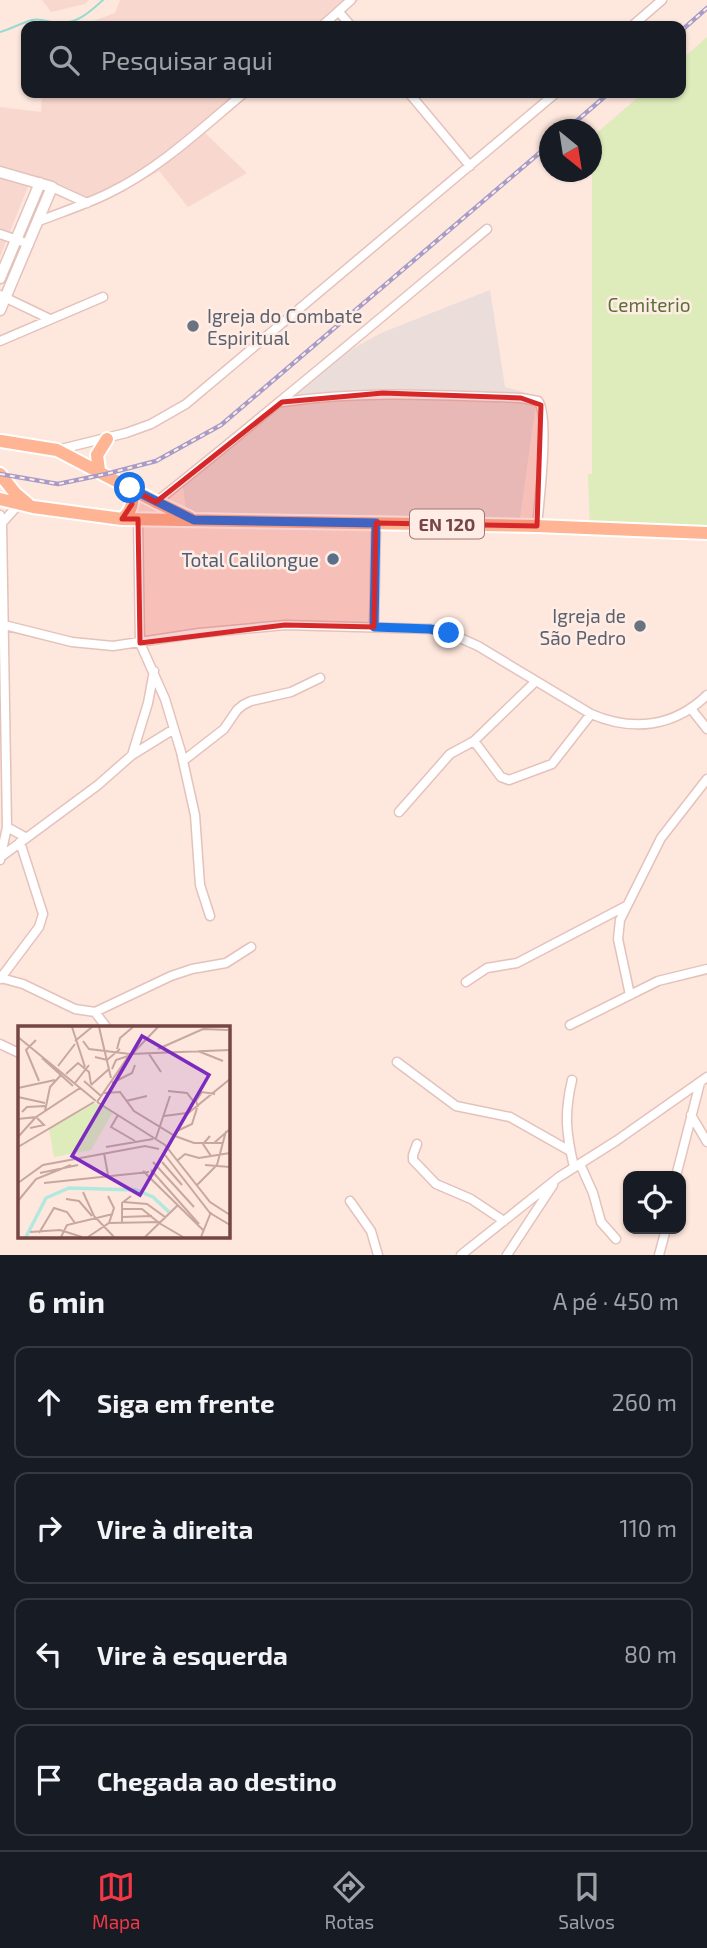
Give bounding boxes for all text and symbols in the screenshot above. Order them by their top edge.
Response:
search box [21,21,686,98]
icon: search [45,41,83,79]
text: Pesquisar aqui [101,44,273,75]
north arrow [539,119,602,182]
park label: Cemiterio [608,293,690,316]
place label: Igreja do Combate Espiritual [207,304,362,349]
marker: Igreja do Combate Espiritual [185,318,201,334]
route start [114,472,145,503]
road number: EN 120 [410,510,484,538]
place label: Total Calilongue [182,548,319,571]
marker: Total Calilongue [325,551,341,567]
place label: Igreja de São Pedro [540,604,626,649]
route end [433,617,464,648]
marker: Igreja de São Pedro [632,618,648,634]
inset map [18,1026,229,1238]
map controls [623,1171,686,1234]
button: locate [623,1171,686,1234]
text: 6 min [28,1283,105,1319]
text: A pé · 450 m [553,1287,679,1315]
icon: ahead [30,1383,68,1421]
text: Siga em frente [97,1387,275,1418]
text: 260 m [612,1388,677,1416]
icon: right [30,1509,68,1547]
text: Vire à direita [97,1513,253,1544]
text: 110 m [620,1514,677,1542]
icon: left [30,1635,68,1673]
text: Vire à esquerda [97,1639,288,1670]
text: 80 m [624,1640,677,1668]
icon: arrive [30,1761,68,1799]
text: Chegada ao destino [97,1765,337,1796]
tab: Mapa [92,1868,141,1933]
tab: Rotas [325,1868,374,1933]
tab: Salvos [558,1868,615,1933]

